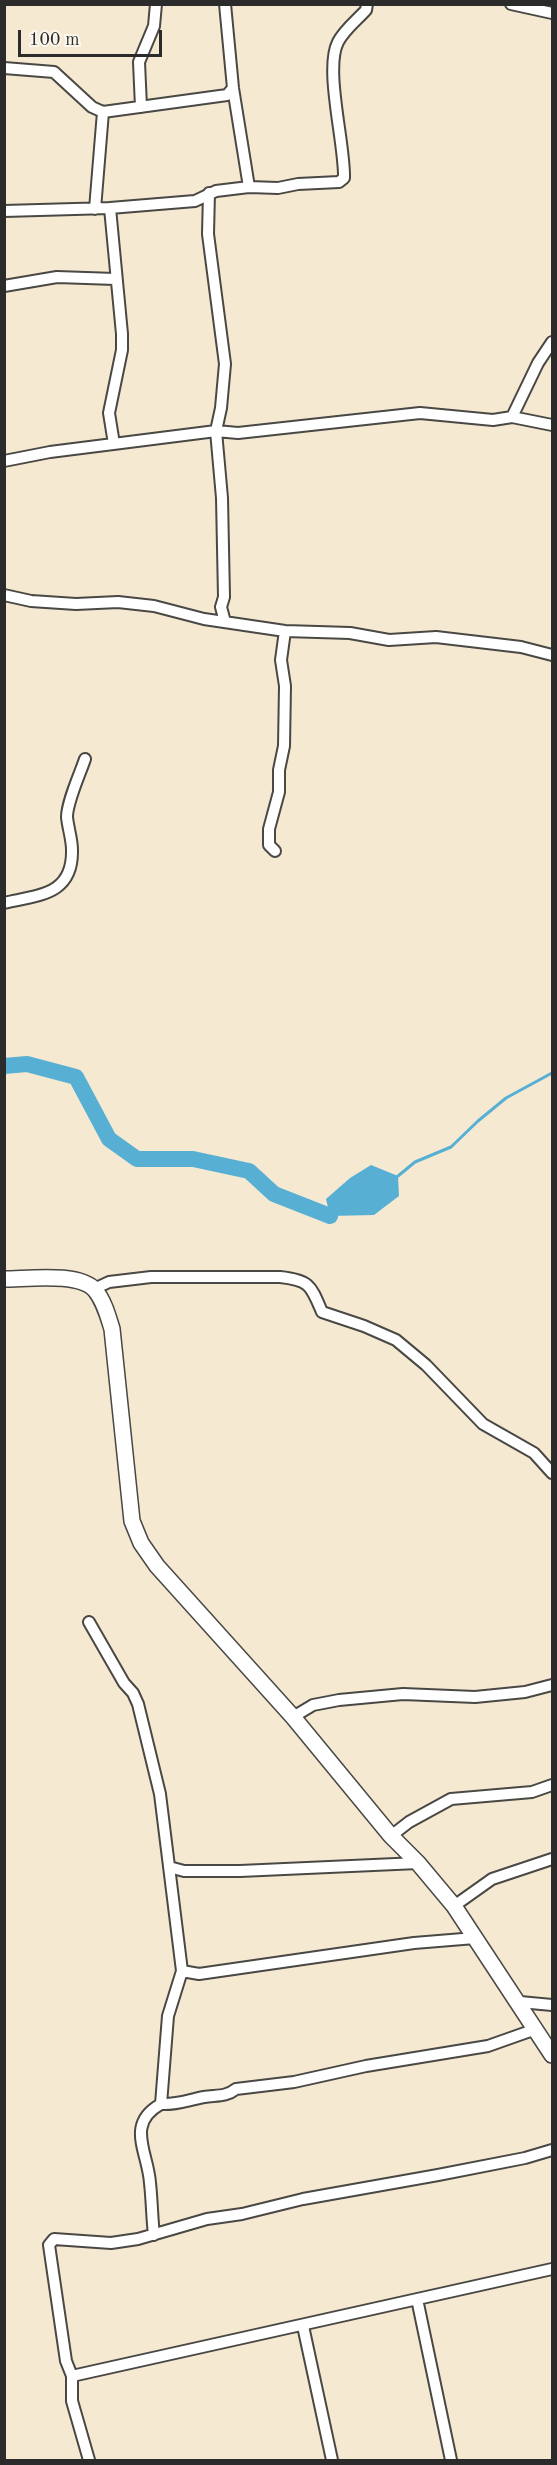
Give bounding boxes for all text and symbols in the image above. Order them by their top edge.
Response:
scale bar [21,18,165,56]
text: 100 m [29,31,80,49]

